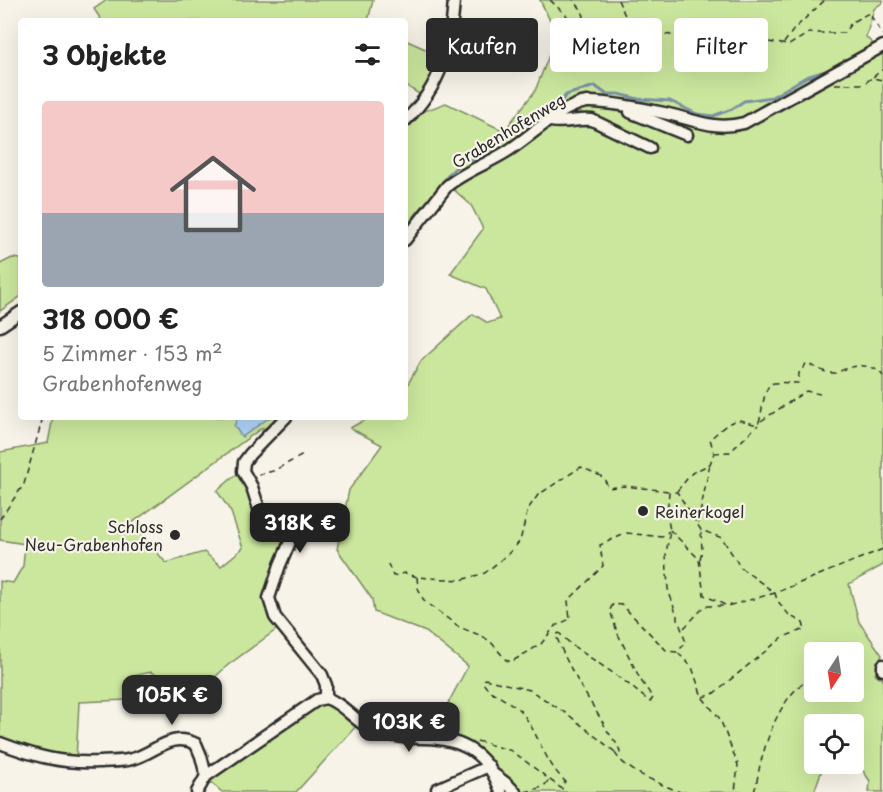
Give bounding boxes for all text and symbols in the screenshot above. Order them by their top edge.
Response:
chip: Kaufen [426,18,538,72]
chip: Mieten [550,18,662,72]
chip: Filter [674,18,768,72]
text: 3 Objekte [42,35,167,74]
icon: filters [351,38,384,71]
street label: Grabenhofenweg [447,87,569,173]
icon: home [159,140,267,248]
text: 318 000 € [42,299,179,338]
text: 5 Zimmer · 153 m² [42,338,223,368]
text: Grabenhofenweg [42,368,203,398]
place label: Reinerkogel [655,499,744,523]
pin: 318K € [251,503,349,554]
marker: Reinerkogel [636,504,650,518]
text: 318K € [264,507,336,537]
place label: Schloss Neu-Grabenhofen [25,514,163,556]
marker: Schloss Neu-Grabenhofen [168,528,182,542]
north arrow [804,642,864,702]
map controls [804,642,864,774]
pin: 105K € [123,675,221,726]
text: 105K € [136,679,208,709]
pin: 103K € [360,702,458,753]
text: 103K € [373,706,445,736]
button: locate [804,714,864,774]

